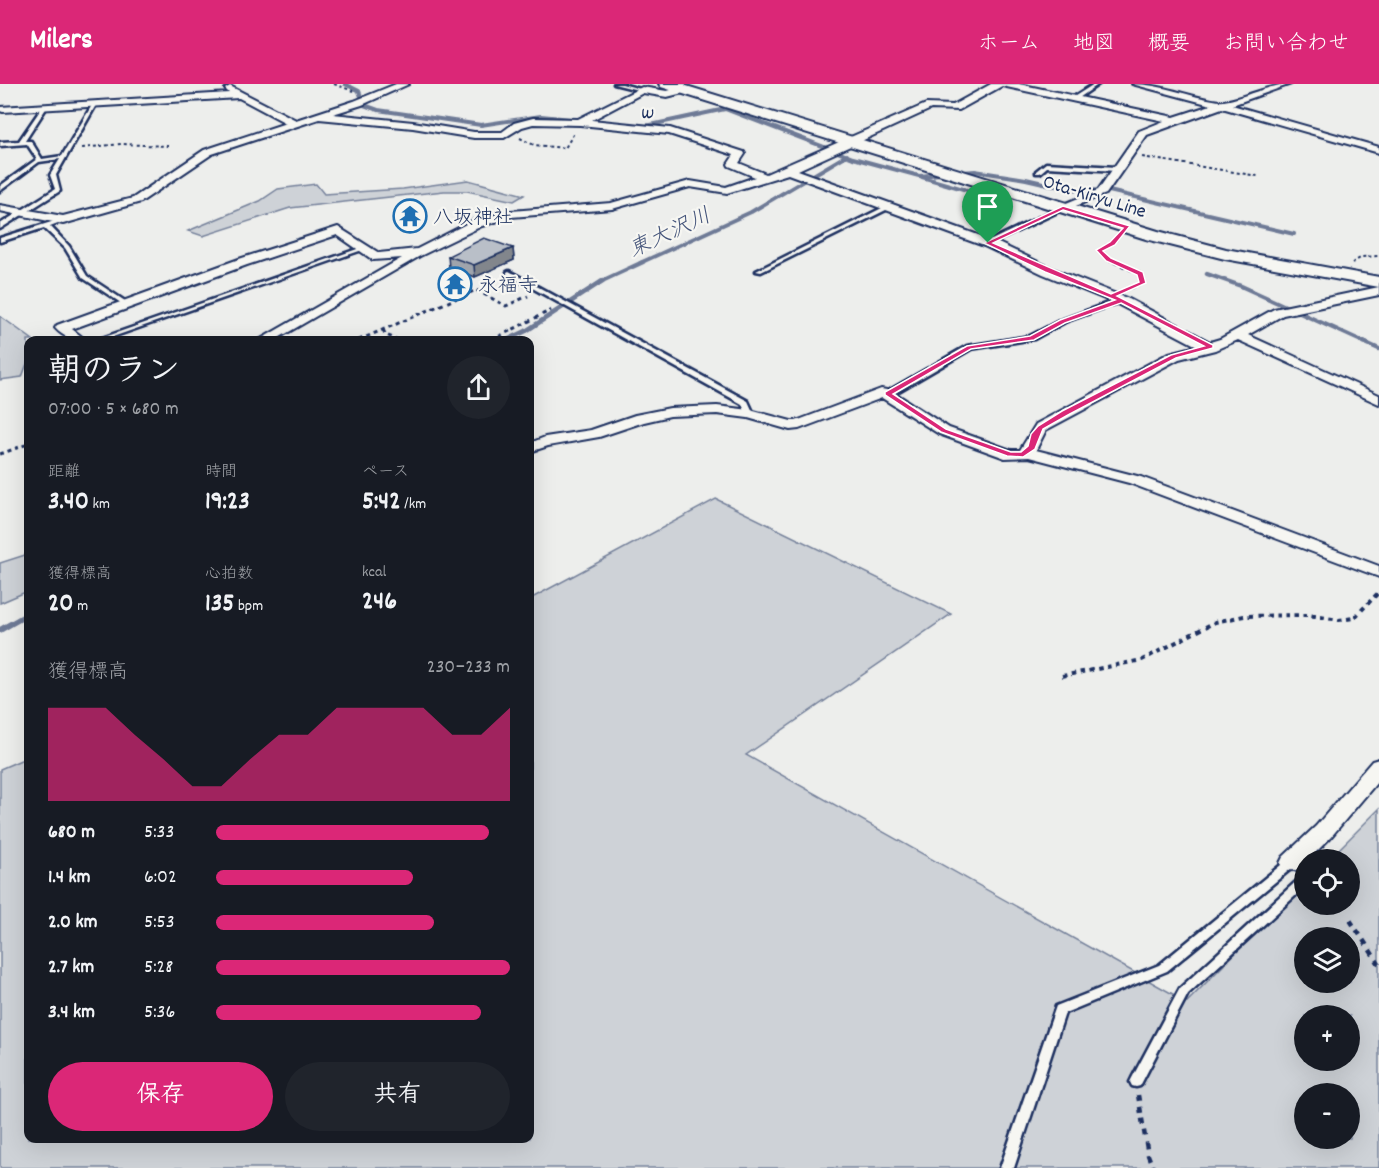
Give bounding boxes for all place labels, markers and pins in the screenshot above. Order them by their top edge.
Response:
pin [962,181,1013,243]
temple icon: 八坂神社 [392,198,428,234]
place label: 八坂神社 [433,205,513,233]
temple icon: 永福寺 [437,266,473,302]
place label: 永福寺 [478,273,538,301]

